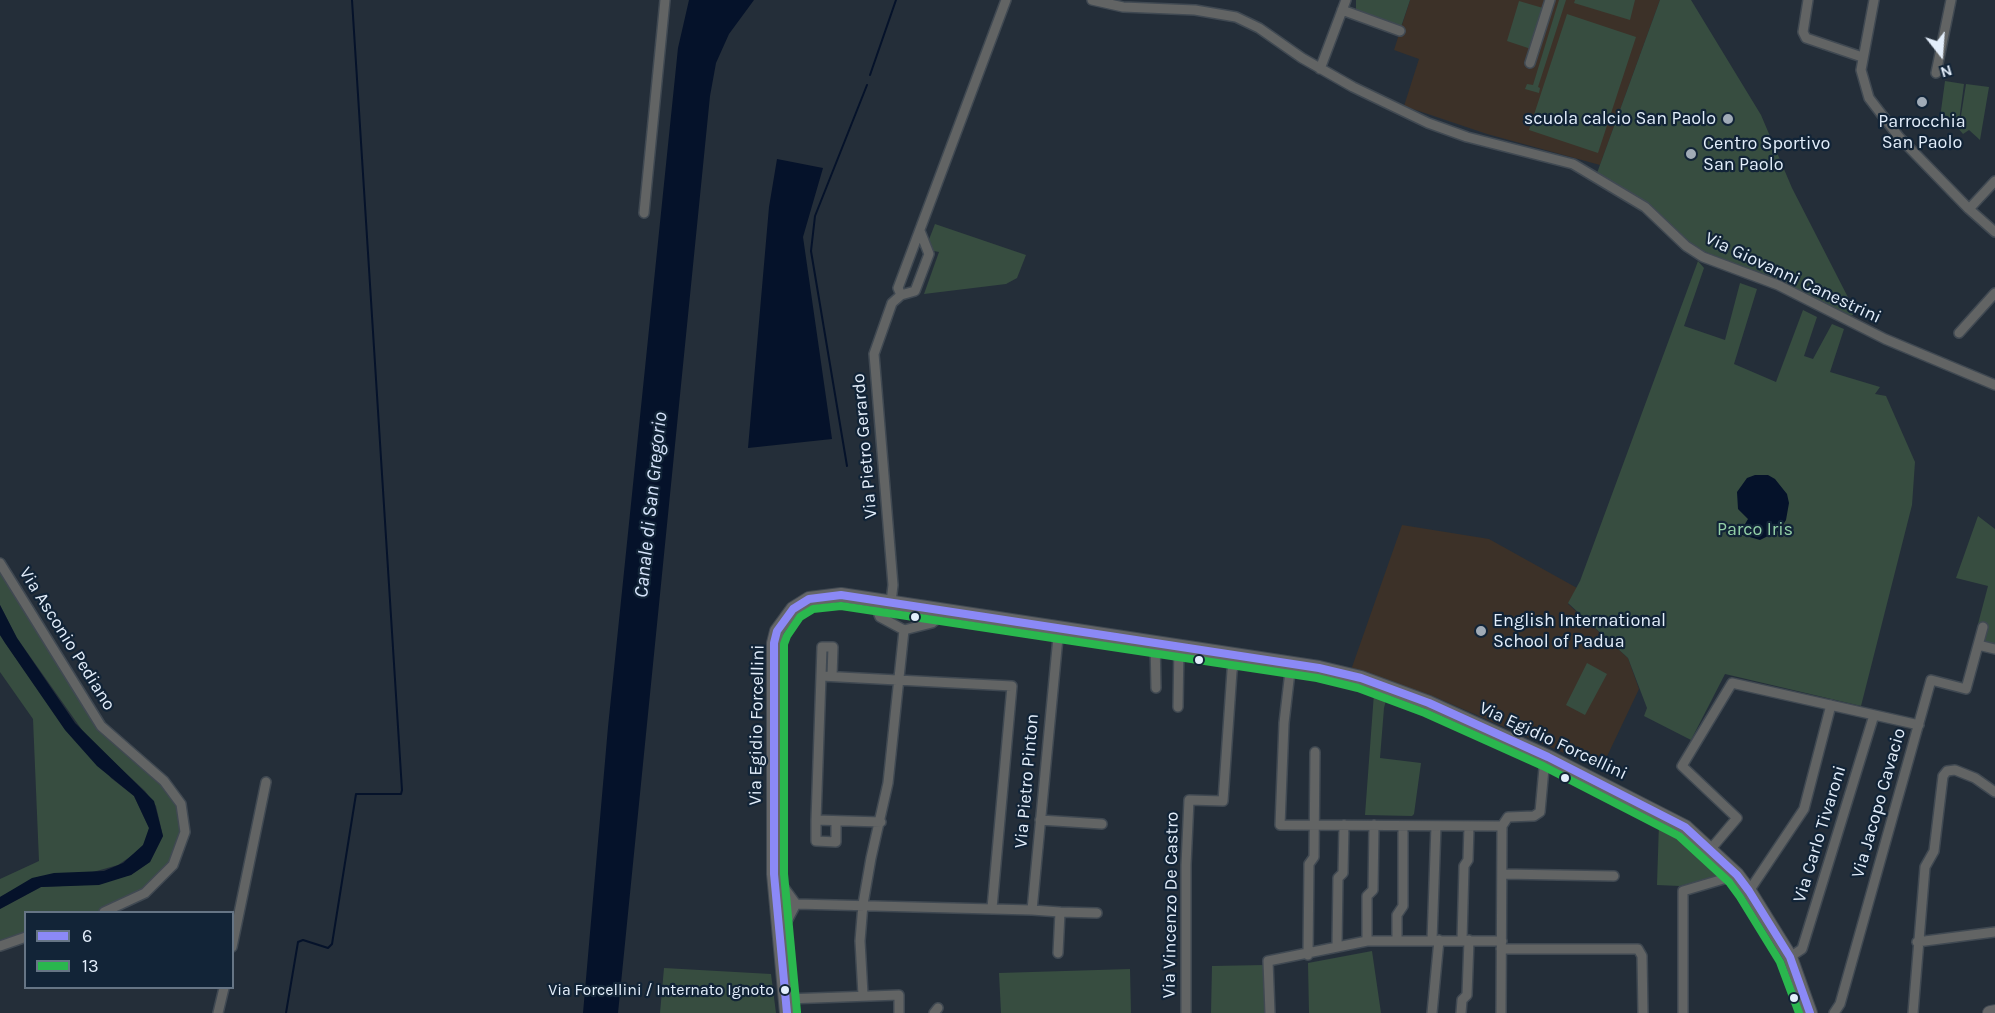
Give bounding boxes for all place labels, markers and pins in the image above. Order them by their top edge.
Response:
marker: Parrocchia San Paolo [1915,95,1929,109]
place label: scuola calcio San Paolo [1524,108,1716,130]
place label: Parrocchia San Paolo [1878,111,1966,154]
marker: scuola calcio San Paolo [1721,112,1735,126]
place label: Centro Sportivo San Paolo [1703,133,1830,176]
marker: Centro Sportivo San Paolo [1684,147,1698,161]
place label: English International School of Padua [1493,610,1666,652]
unlabelled marker [909,611,921,623]
marker: English International School of Padua [1474,624,1488,638]
unlabelled marker [1193,654,1205,666]
unlabelled marker [1559,772,1571,784]
place label: Via Forcellini / Internato Ignoto [548,980,774,1000]
marker: Via Forcellini / Internato Ignoto [779,984,791,996]
unlabelled marker [1788,992,1800,1004]

